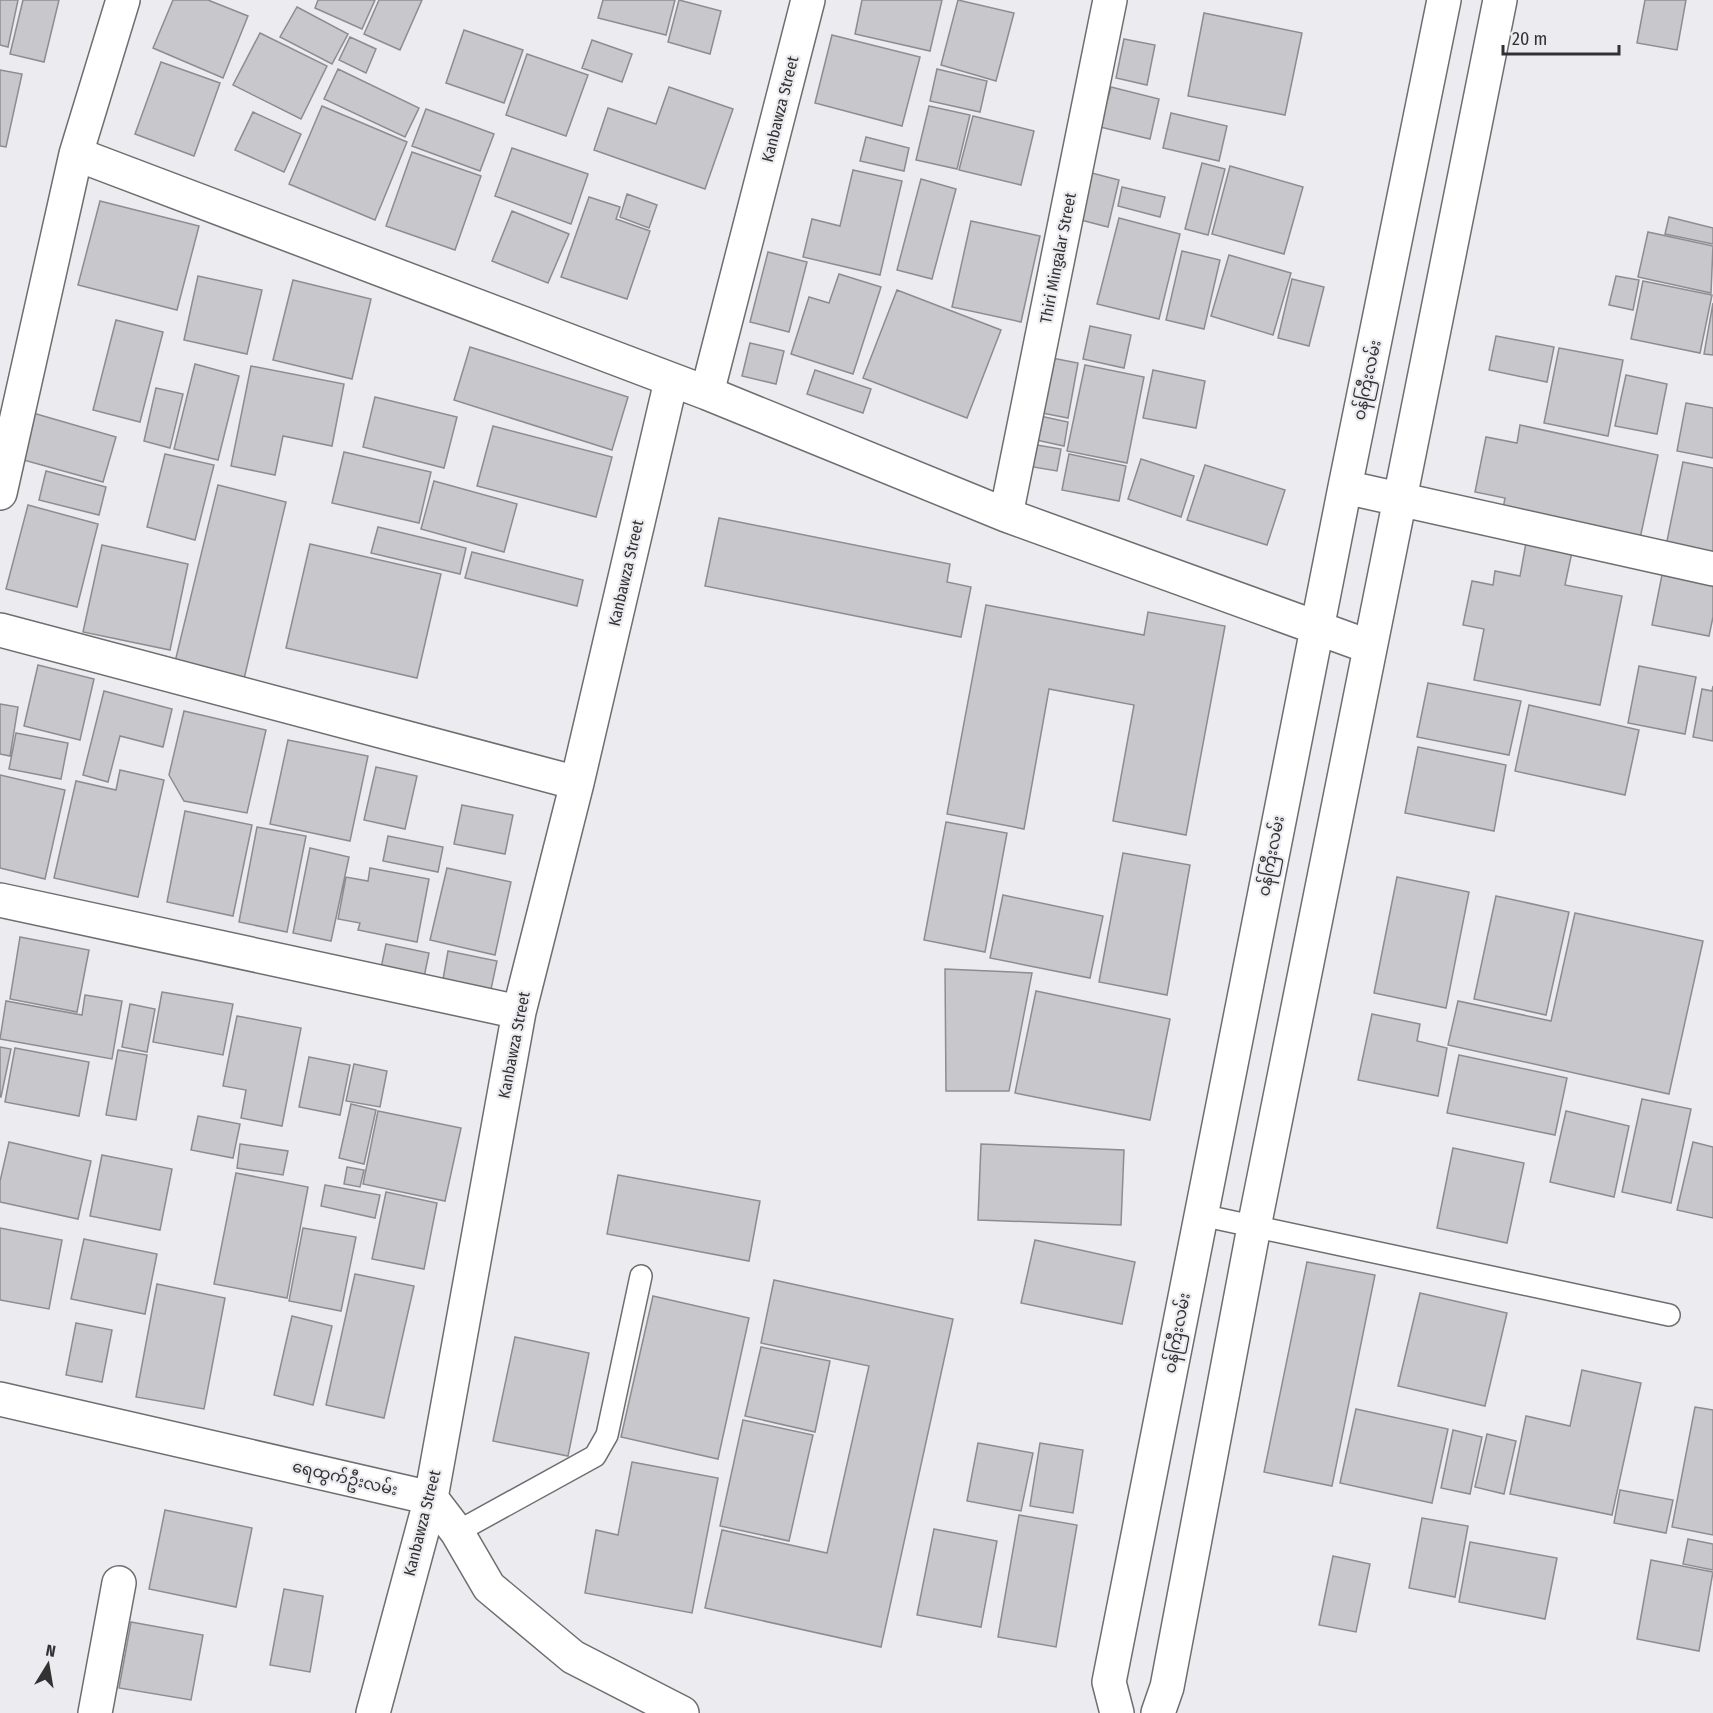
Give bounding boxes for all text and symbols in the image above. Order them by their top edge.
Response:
scale bar [1503,18,1618,56]
text: 20 m [1512,28,1547,50]
street label: Kanbawza Street [758,53,803,164]
street label: Thiri Mingalar Street [1036,190,1080,325]
street label: ဝန်ကြီးလမ်း [1347,338,1389,423]
street label: Kanbawza Street [605,517,648,628]
street label: ဝန်ကြီးလမ်း [1252,814,1292,899]
street label: Kanbawza Street [494,989,534,1100]
street label: ဝန်ကြီးလမ်း [1158,1291,1198,1376]
street label: ရေထွက်ဦးလမ်း [290,1455,400,1503]
street label: Kanbawza Street [400,1467,445,1578]
north arrow [18,1635,78,1695]
text: N [44,1641,57,1661]

